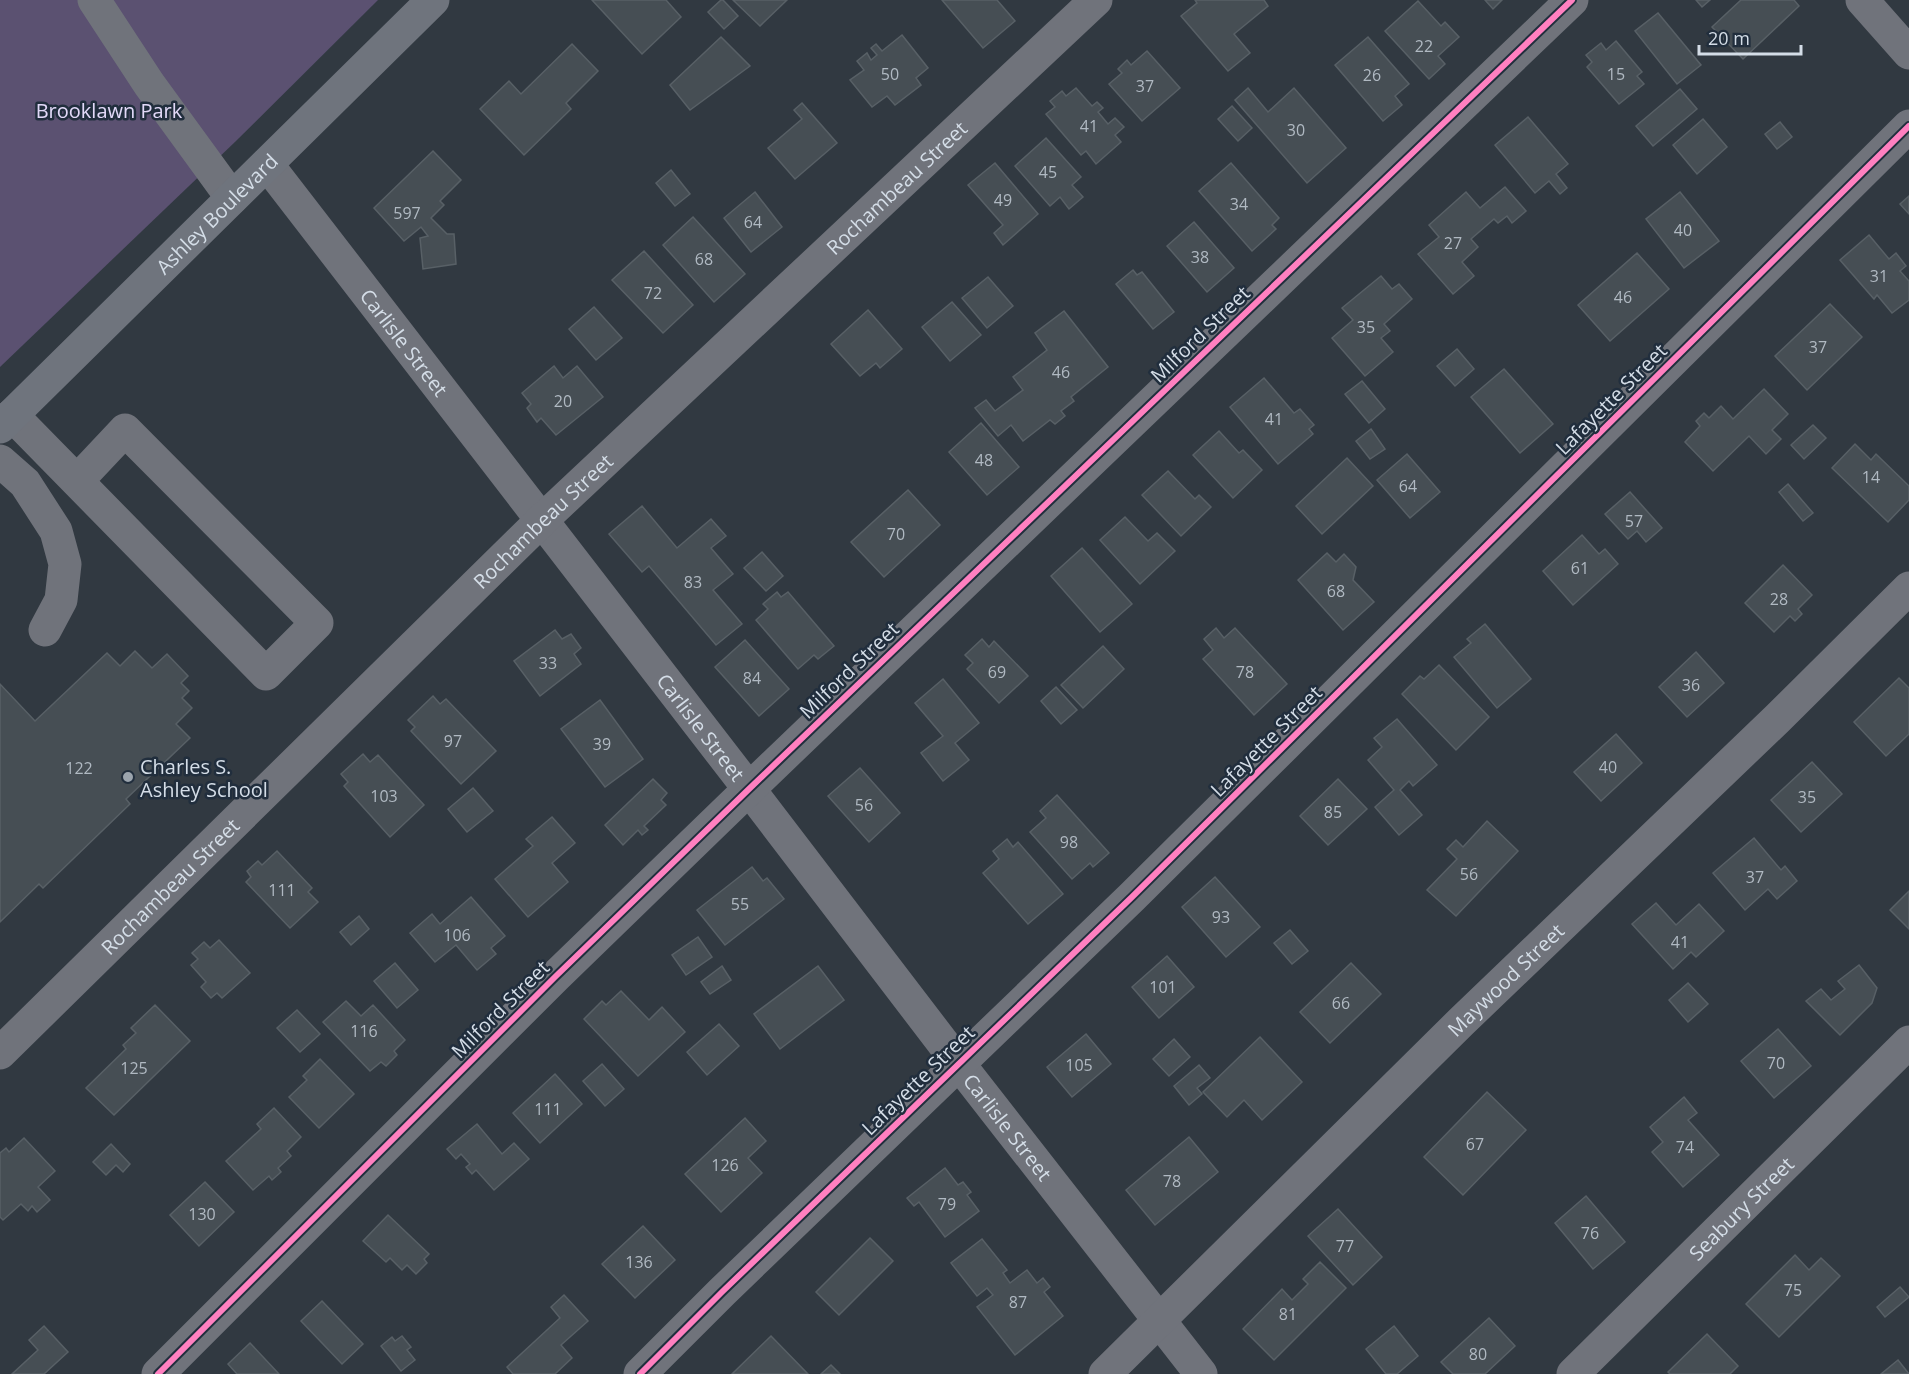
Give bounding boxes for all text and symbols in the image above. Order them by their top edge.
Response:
scale bar [1699,18,1801,56]
text: 20 m [1708,26,1750,50]
house number: 22 [1415,35,1433,57]
house number: 50 [881,63,899,85]
house number: 15 [1607,63,1625,85]
house number: 26 [1363,64,1381,86]
house number: 37 [1136,75,1154,97]
park label: Brooklawn Park [36,97,183,124]
street label: Rochambeau Street [820,115,973,260]
house number: 41 [1080,115,1098,137]
house number: 30 [1287,119,1305,141]
street label: Ashley Boulevard [150,147,283,280]
house number: 45 [1039,161,1057,183]
house number: 49 [994,189,1012,211]
house number: 34 [1230,193,1248,215]
house number: 597 [393,202,421,224]
house number: 64 [744,211,762,233]
house number: 40 [1674,219,1692,241]
house number: 27 [1444,232,1462,254]
house number: 38 [1191,246,1209,268]
house number: 68 [695,248,713,270]
house number: 31 [1870,265,1888,287]
street label: Milford Street [1144,280,1256,388]
house number: 72 [644,282,662,304]
street label: Carlisle Street [354,283,454,401]
house number: 46 [1614,286,1632,308]
house number: 35 [1357,316,1375,338]
house number: 37 [1809,336,1827,358]
street label: Lafayette Street [1549,337,1673,461]
house number: 46 [1052,361,1070,383]
house number: 20 [554,390,572,412]
house number: 41 [1265,408,1283,430]
street label: Rochambeau Street [467,447,618,594]
house number: 48 [975,449,993,471]
house number: 14 [1862,466,1880,488]
house number: 64 [1399,475,1417,497]
house number: 57 [1625,510,1643,532]
house number: 70 [887,523,905,545]
house number: 61 [1571,557,1589,579]
house number: 83 [684,571,702,593]
house number: 68 [1327,580,1345,602]
house number: 28 [1770,588,1788,610]
street label: Milford Street [793,616,905,724]
house number: 33 [539,652,557,674]
house number: 69 [988,661,1006,683]
house number: 78 [1236,661,1254,683]
house number: 84 [743,667,761,689]
street label: Carlisle Street [651,668,751,786]
house number: 36 [1682,674,1700,696]
street label: Lafayette Street [1204,679,1328,803]
house number: 97 [444,730,462,752]
house number: 39 [593,733,611,755]
place label: Charles S. Ashley School [140,753,268,803]
house number: 40 [1599,756,1617,778]
house number: 122 [65,757,93,779]
marker: Charles S. Ashley School [121,770,135,784]
house number: 103 [370,785,398,807]
house number: 35 [1798,786,1816,808]
house number: 56 [855,794,873,816]
house number: 85 [1324,801,1342,823]
street label: Rochambeau Street [95,812,245,960]
house number: 98 [1060,831,1078,853]
house number: 56 [1460,863,1478,885]
house number: 37 [1746,866,1764,888]
house number: 111 [268,879,296,901]
house number: 55 [731,893,749,915]
house number: 93 [1212,906,1230,928]
street label: Maywood Street [1441,917,1570,1042]
house number: 106 [443,924,471,946]
house number: 41 [1671,931,1689,953]
street label: Milford Street [445,954,555,1064]
house number: 101 [1149,976,1177,998]
house number: 66 [1332,992,1350,1014]
street label: Lafayette Street [856,1019,980,1141]
house number: 116 [350,1020,378,1042]
house number: 70 [1767,1052,1785,1074]
house number: 105 [1065,1054,1093,1076]
house number: 125 [120,1057,148,1079]
street label: Carlisle Street [958,1068,1058,1186]
house number: 111 [534,1098,562,1120]
house number: 67 [1466,1133,1484,1155]
house number: 74 [1676,1136,1694,1158]
street label: Seabury Street [1683,1150,1799,1266]
house number: 126 [711,1154,739,1176]
house number: 78 [1163,1170,1181,1192]
house number: 79 [938,1193,956,1215]
house number: 130 [188,1203,216,1225]
house number: 76 [1581,1222,1599,1244]
house number: 77 [1336,1235,1354,1257]
house number: 136 [625,1251,653,1273]
house number: 75 [1784,1279,1802,1301]
house number: 87 [1009,1291,1027,1313]
house number: 81 [1279,1303,1297,1325]
house number: 80 [1469,1343,1487,1365]

